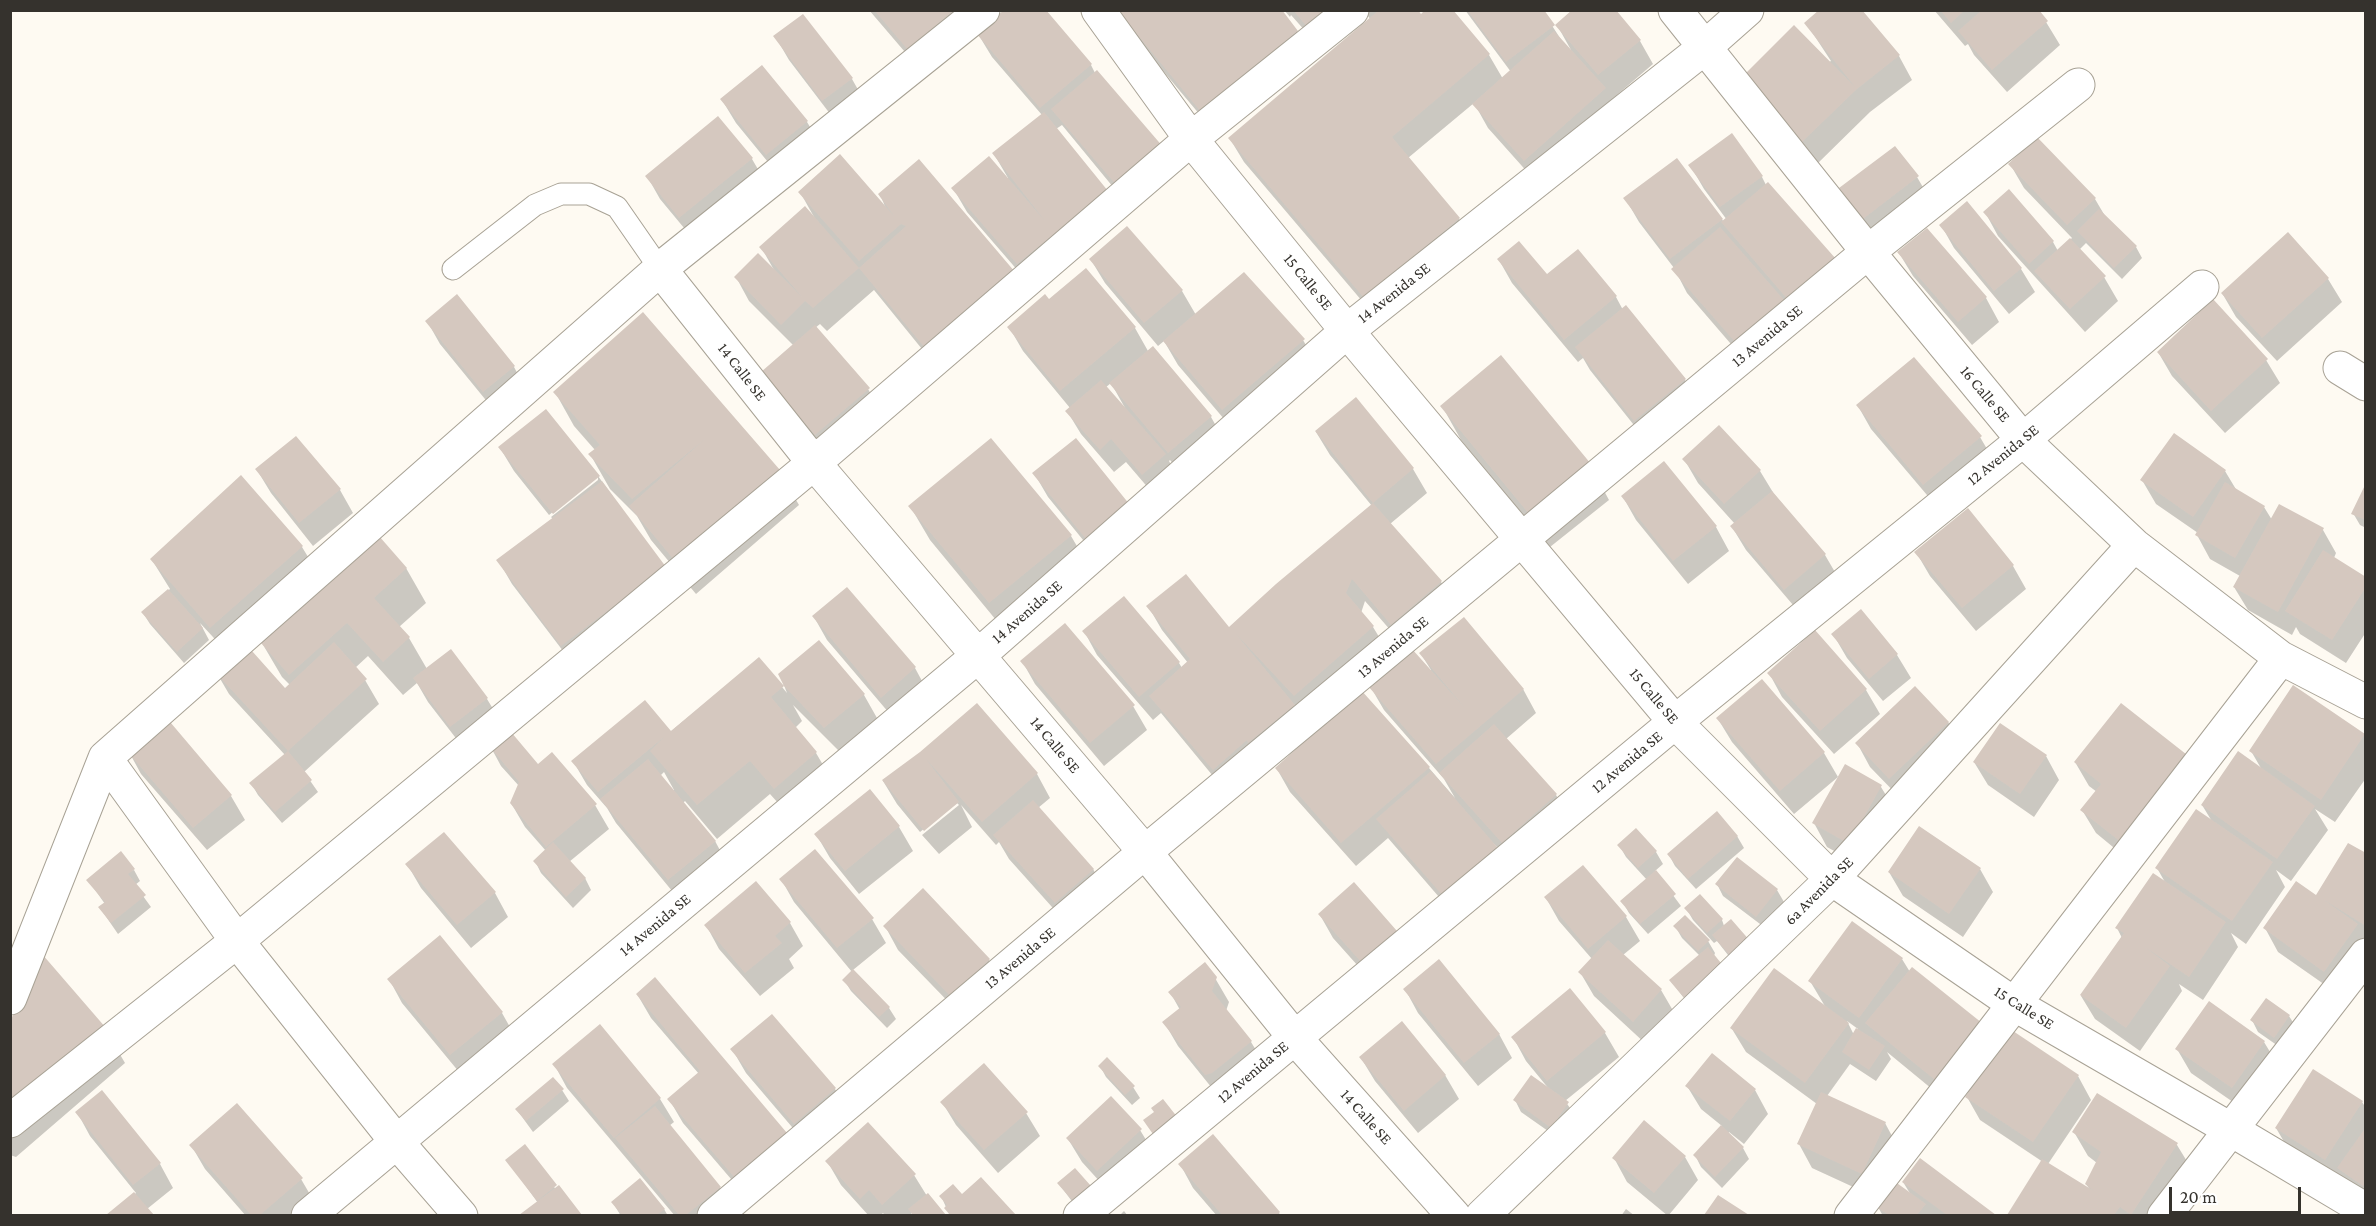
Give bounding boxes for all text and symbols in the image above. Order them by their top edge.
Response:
street label: 15 Calle SE [1279,250,1337,314]
street label: 14 Avenida SE [1354,259,1434,327]
street label: 13 Avenida SE [1728,301,1806,371]
street label: 14 Calle SE [714,339,770,405]
street label: 16 Calle SE [1956,362,2014,426]
street label: 12 Avenida SE [1963,420,2043,490]
street label: 14 Avenida SE [988,576,1066,648]
street label: 13 Avenida SE [1354,612,1432,682]
street label: 15 Calle SE [1625,664,1683,728]
street label: 14 Calle SE [1026,713,1084,777]
street label: 12 Avenida SE [1588,727,1666,797]
street label: 6a Avenida SE [1781,853,1857,929]
street label: 14 Avenida SE [615,890,695,960]
street label: 13 Avenida SE [981,923,1059,993]
street label: 15 Calle SE [1990,982,2058,1034]
street label: 12 Avenida SE [1214,1037,1292,1107]
street label: 14 Calle SE [1336,1085,1396,1149]
scale bar [2172,1175,2304,1213]
text: 20 m [2180,1187,2217,1207]

